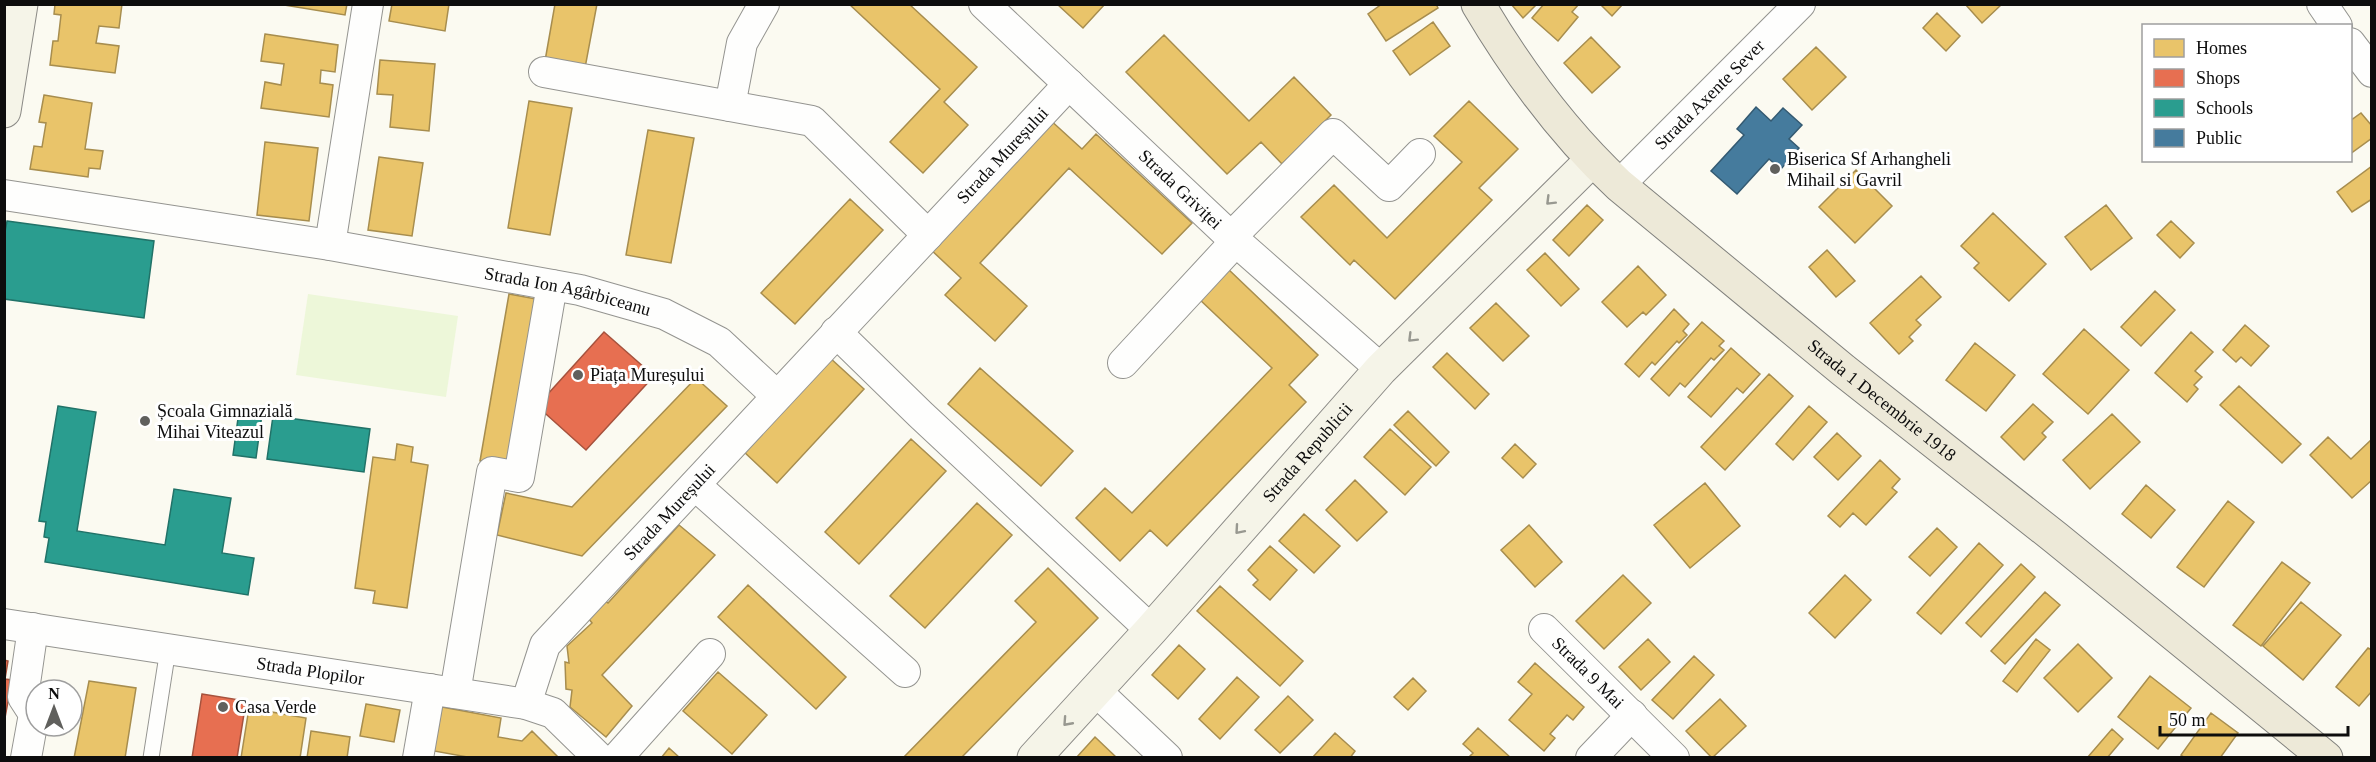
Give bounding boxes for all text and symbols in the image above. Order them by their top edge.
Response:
legend [2142,24,2352,162]
street label: Strada Axente Sever [1650,35,1769,154]
text: Homes [2196,38,2247,58]
text: Shops [2196,68,2240,88]
text: Schools [2196,98,2253,118]
street label: Strada Mureșului [953,103,1052,208]
text: Public [2196,128,2242,148]
street label: Strada Griviței [1135,145,1226,233]
place label: Biserica Sf Arhangheli Mihail si Gavril [1787,149,1951,190]
marker: Biserica Sf Arhangheli Mihail si Gavril [1768,162,1782,176]
one-way arrow [1547,193,1558,204]
street label: Strada Ion Agârbiceanu [483,263,653,320]
one-way arrow [1408,331,1419,342]
street label: Strada 1 Decembrie 1918 [1804,335,1960,465]
place label: Piața Mureșului [590,365,705,385]
marker: Piața Mureșului [571,368,585,382]
street label: Strada Republicii [1258,399,1356,506]
place label: Școala Gimnazială Mihai Viteazul [157,401,292,442]
marker: Școala Gimnazială Mihai Viteazul [138,414,152,428]
street label: Strada Mureșului [619,460,719,564]
one-way arrow [1235,523,1246,534]
street label: Strada 9 Mai [1548,633,1628,713]
street label: Strada Plopilor [255,653,366,689]
north arrow [24,678,84,738]
text: N [48,685,60,702]
place label: Casa Verde [235,697,316,717]
scale bar [2160,699,2348,737]
marker: Casa Verde [216,700,230,714]
text: 50 m [2169,710,2206,730]
one-way arrow [1063,715,1074,725]

